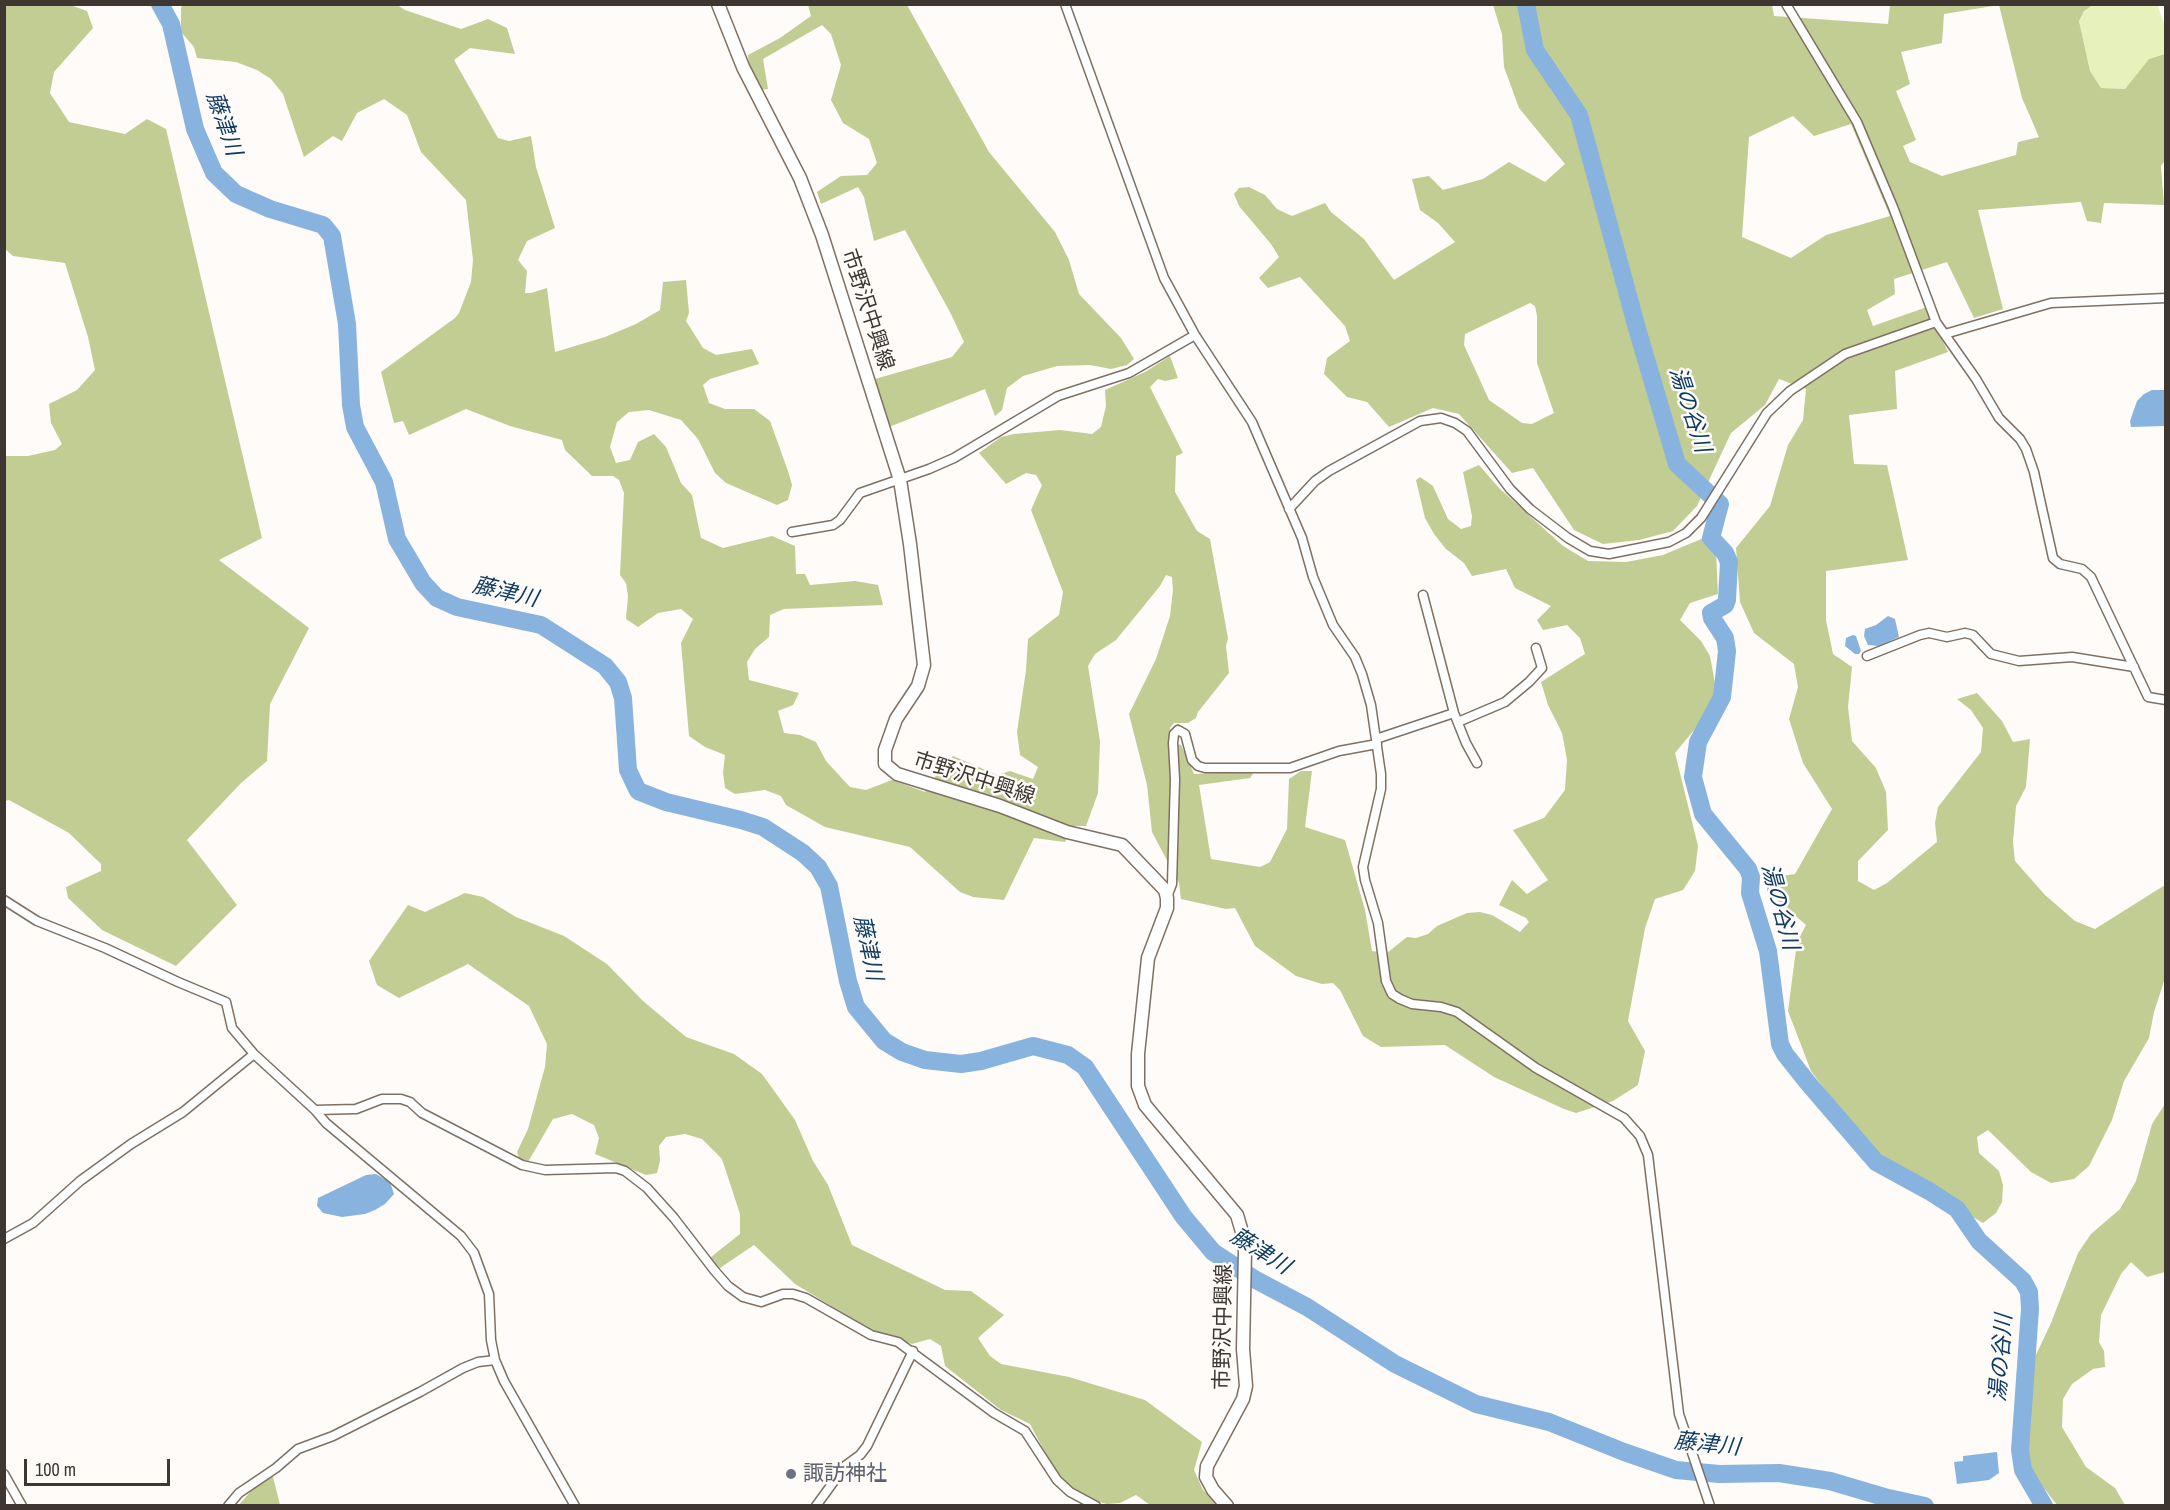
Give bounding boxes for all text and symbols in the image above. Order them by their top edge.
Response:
water label: 藤津川 [200,89,246,159]
street label: 市野沢中興線 [836,246,898,374]
water label: 湯の谷川 [1663,364,1715,456]
water label: 藤津川 [470,573,540,613]
street label: 市野沢中興線 [910,748,1038,810]
water label: 湯の谷川 [1755,861,1803,953]
water label: 藤津川 [847,913,887,983]
water label: 藤津川 [1225,1223,1295,1281]
street label: 市野沢中興線 [1210,1264,1238,1390]
water label: 湯の谷川 [1986,1313,2018,1403]
water label: 藤津川 [1673,1428,1741,1462]
scale bar [27,1447,172,1485]
text: 100 m [35,1457,76,1482]
place label: 諏訪神社 [803,1461,887,1487]
marker: 諏訪神社 [784,1467,798,1481]

